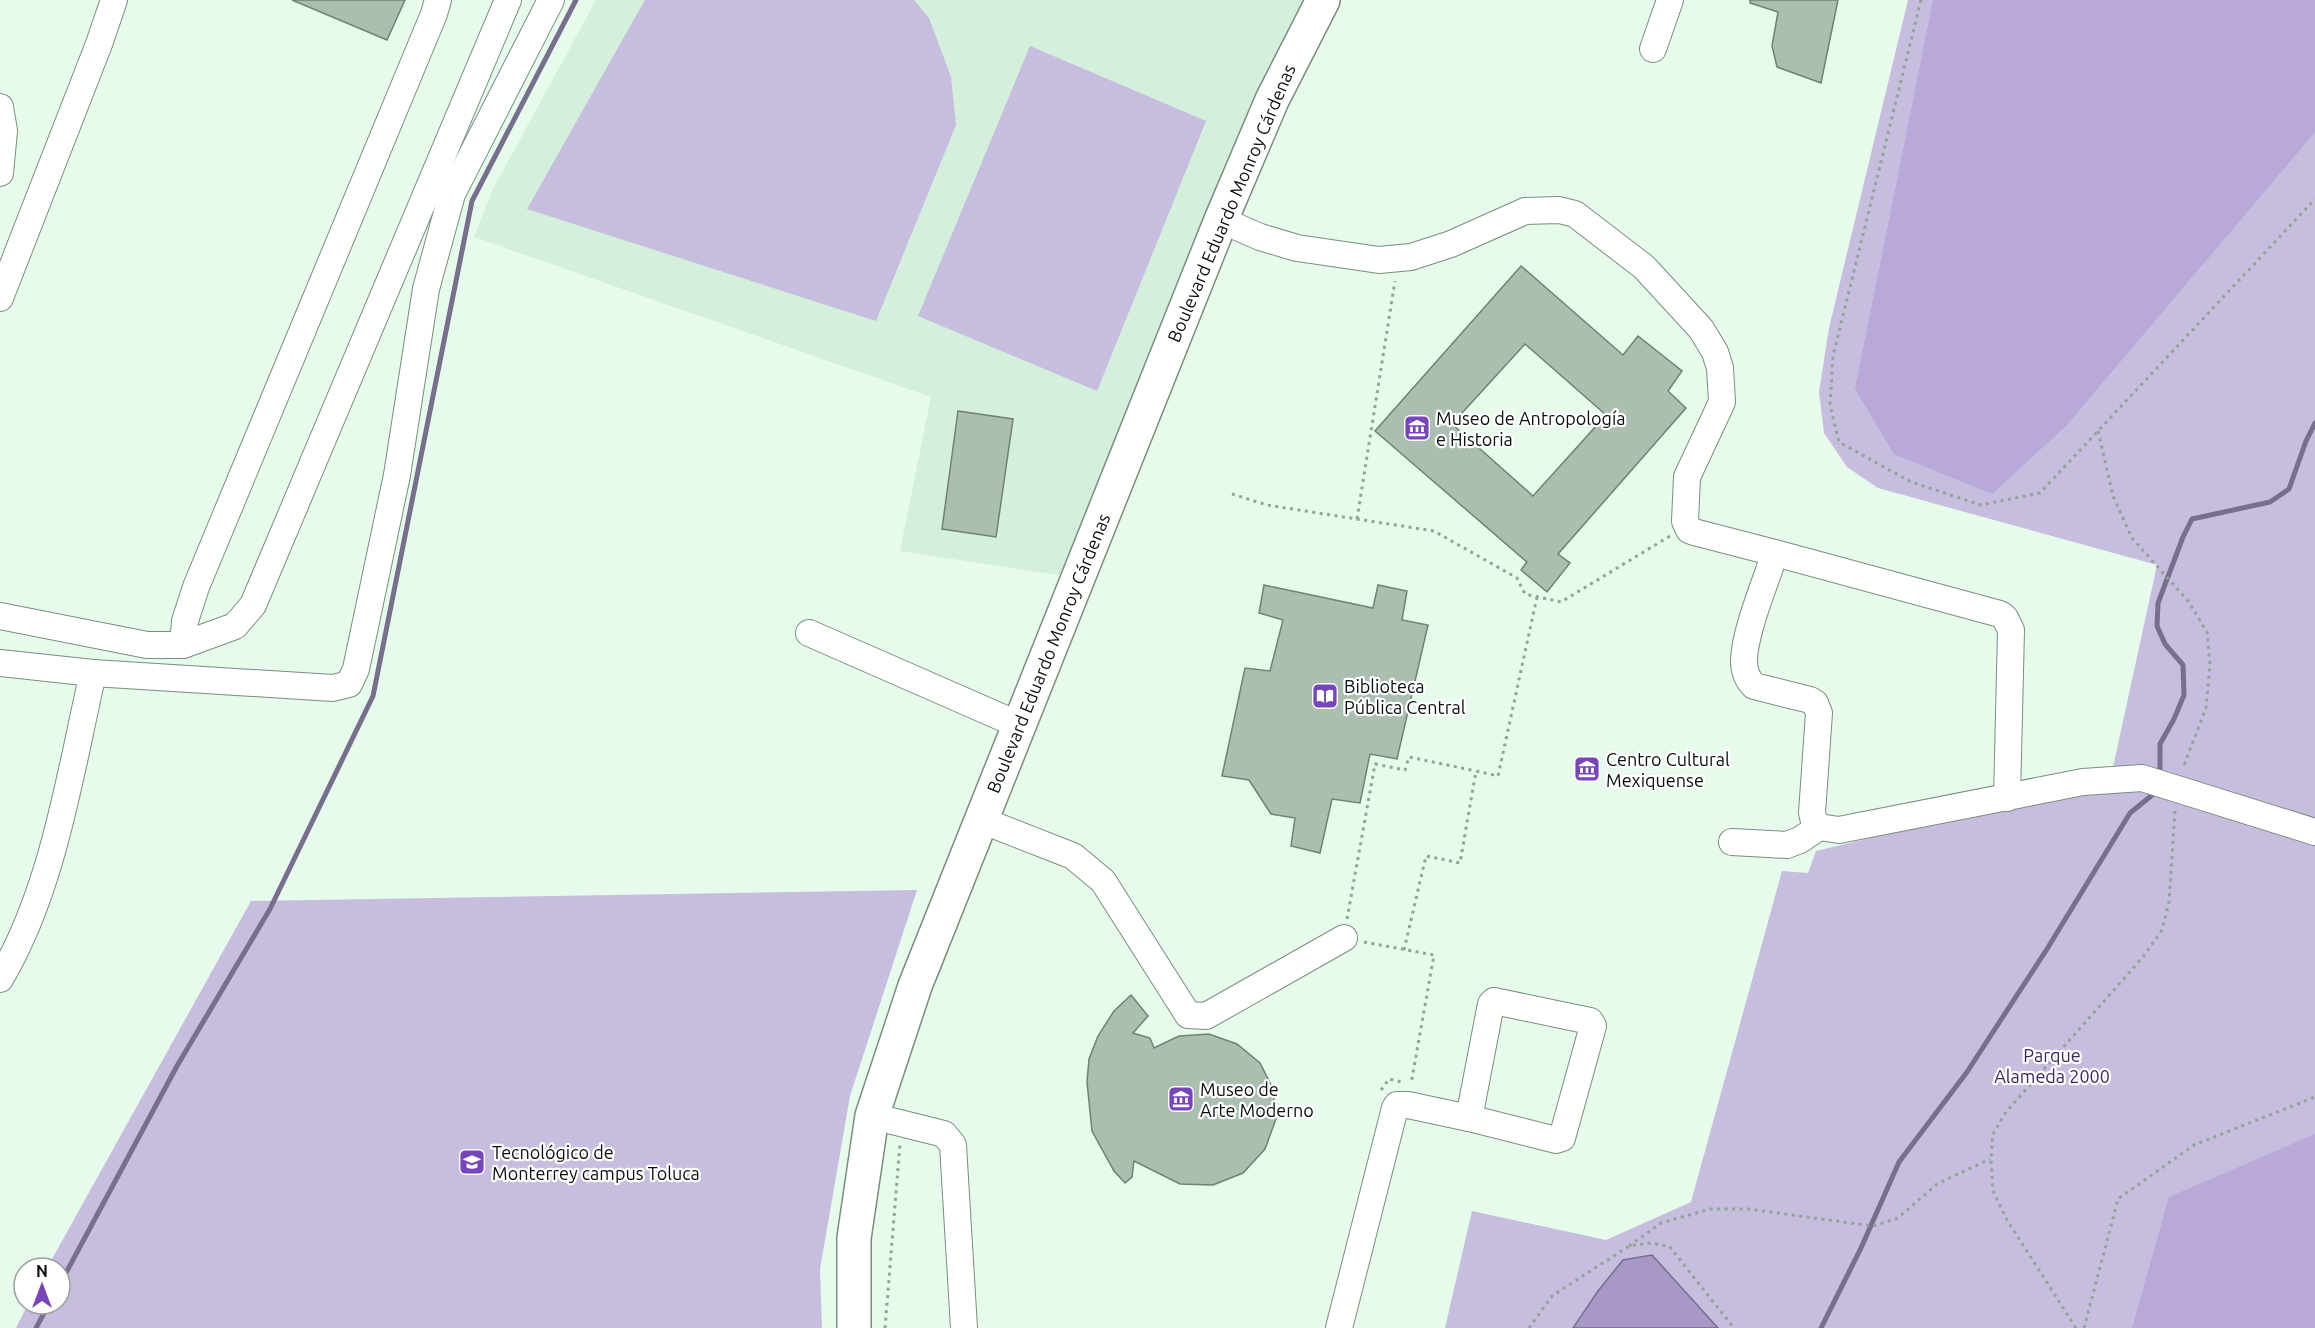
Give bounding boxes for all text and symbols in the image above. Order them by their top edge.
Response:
street label: Boulevard Eduardo Monroy Cárdenas [1163,61,1299,345]
place label: Museo de Antropología e Historia [1436,408,1626,449]
museum icon: Museo de Antropología e Historia [1402,413,1432,443]
street label: Boulevard Eduardo Monroy Cárdenas [983,510,1113,796]
place label: Biblioteca Pública Central [1344,676,1466,717]
library icon: Biblioteca Pública Central [1310,681,1340,711]
place label: Centro Cultural Mexiquense [1606,749,1730,790]
museum icon: Centro Cultural Mexiquense [1572,754,1602,784]
park label: Parque Alameda 2000 [1994,1045,2110,1086]
place label: Museo de Arte Moderno [1200,1079,1314,1120]
museum icon: Museo de Arte Moderno [1166,1084,1196,1114]
place label: Tecnológico de Monterrey campus Toluca [492,1142,700,1183]
school or university icon: Tecnológico de Monterrey campus Toluca [457,1147,487,1177]
north arrow [12,1256,72,1316]
text: N [36,1262,48,1280]

